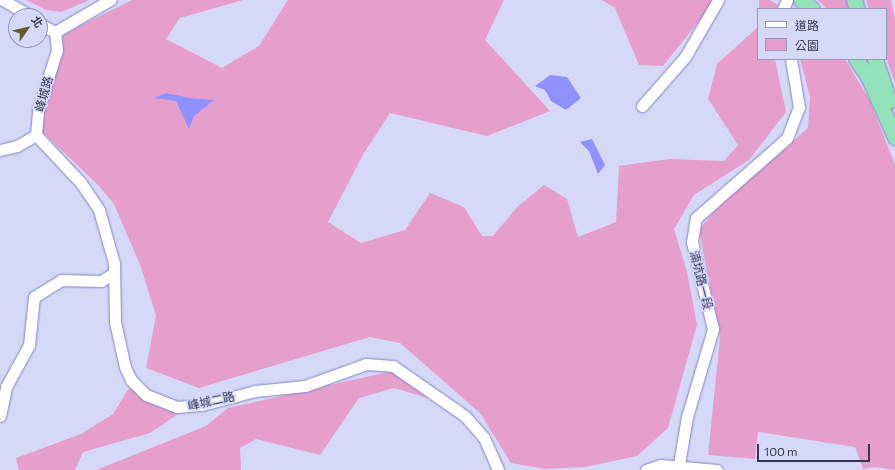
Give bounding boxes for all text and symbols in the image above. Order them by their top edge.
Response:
north arrow [8,8,48,48]
legend [757,8,887,60]
text: 北 [29,13,46,30]
text: 道路 [795,18,819,32]
text: 公園 [795,38,819,52]
street label: 峰城路 [32,75,56,113]
street label: 湳坑路一段 [687,249,715,311]
street label: 峰城二路 [186,389,236,413]
scale bar [759,436,872,462]
text: 100 m [764,444,798,458]

